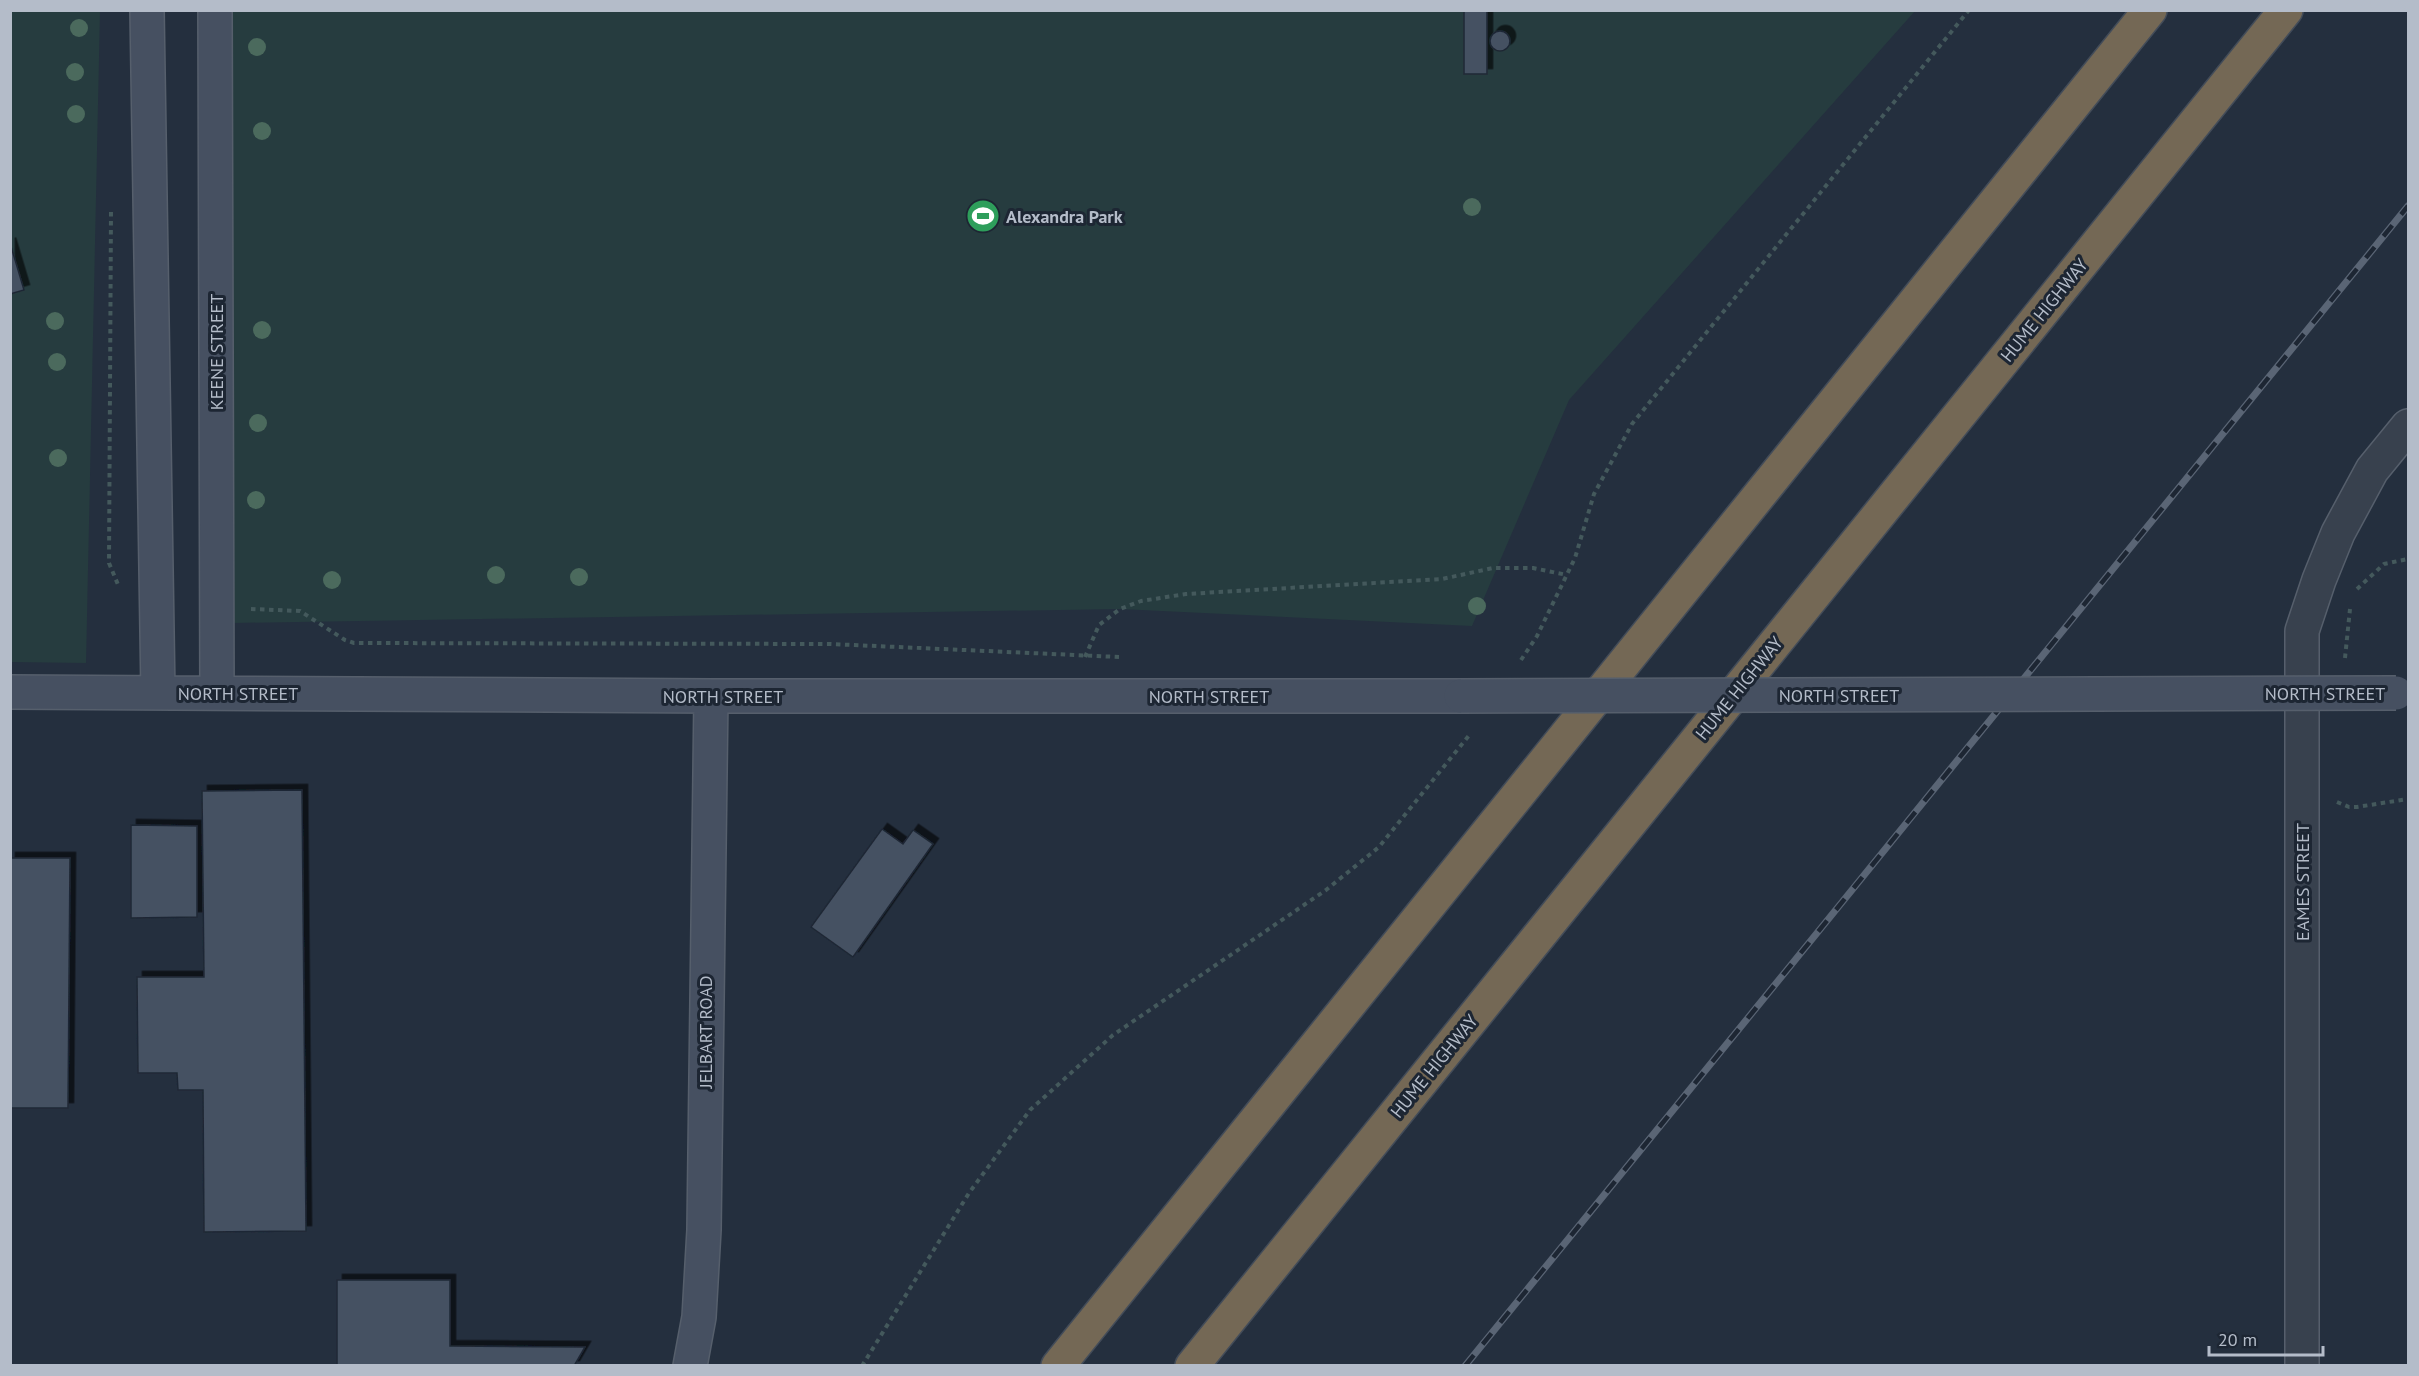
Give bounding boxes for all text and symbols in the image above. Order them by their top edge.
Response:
sports icon: Alexandra Park [965,198,1001,234]
place label: Alexandra Park [1006,205,1123,228]
street label: HUME HIGHWAY [1995,254,2093,366]
street label: KEENE STREET [205,294,228,410]
street label: HUME HIGHWAY [1690,632,1788,744]
street label: NORTH STREET [178,682,298,705]
street label: NORTH STREET [2265,682,2385,705]
street label: NORTH STREET [1779,684,1899,707]
street label: NORTH STREET [663,685,783,708]
street label: NORTH STREET [1149,685,1269,708]
street label: EAMES STREET [2291,823,2314,941]
street label: JELBART ROAD [694,975,717,1090]
street label: HUME HIGHWAY [1385,1010,1483,1122]
scale bar [2209,1319,2323,1357]
text: 20 m [2218,1328,2257,1351]

